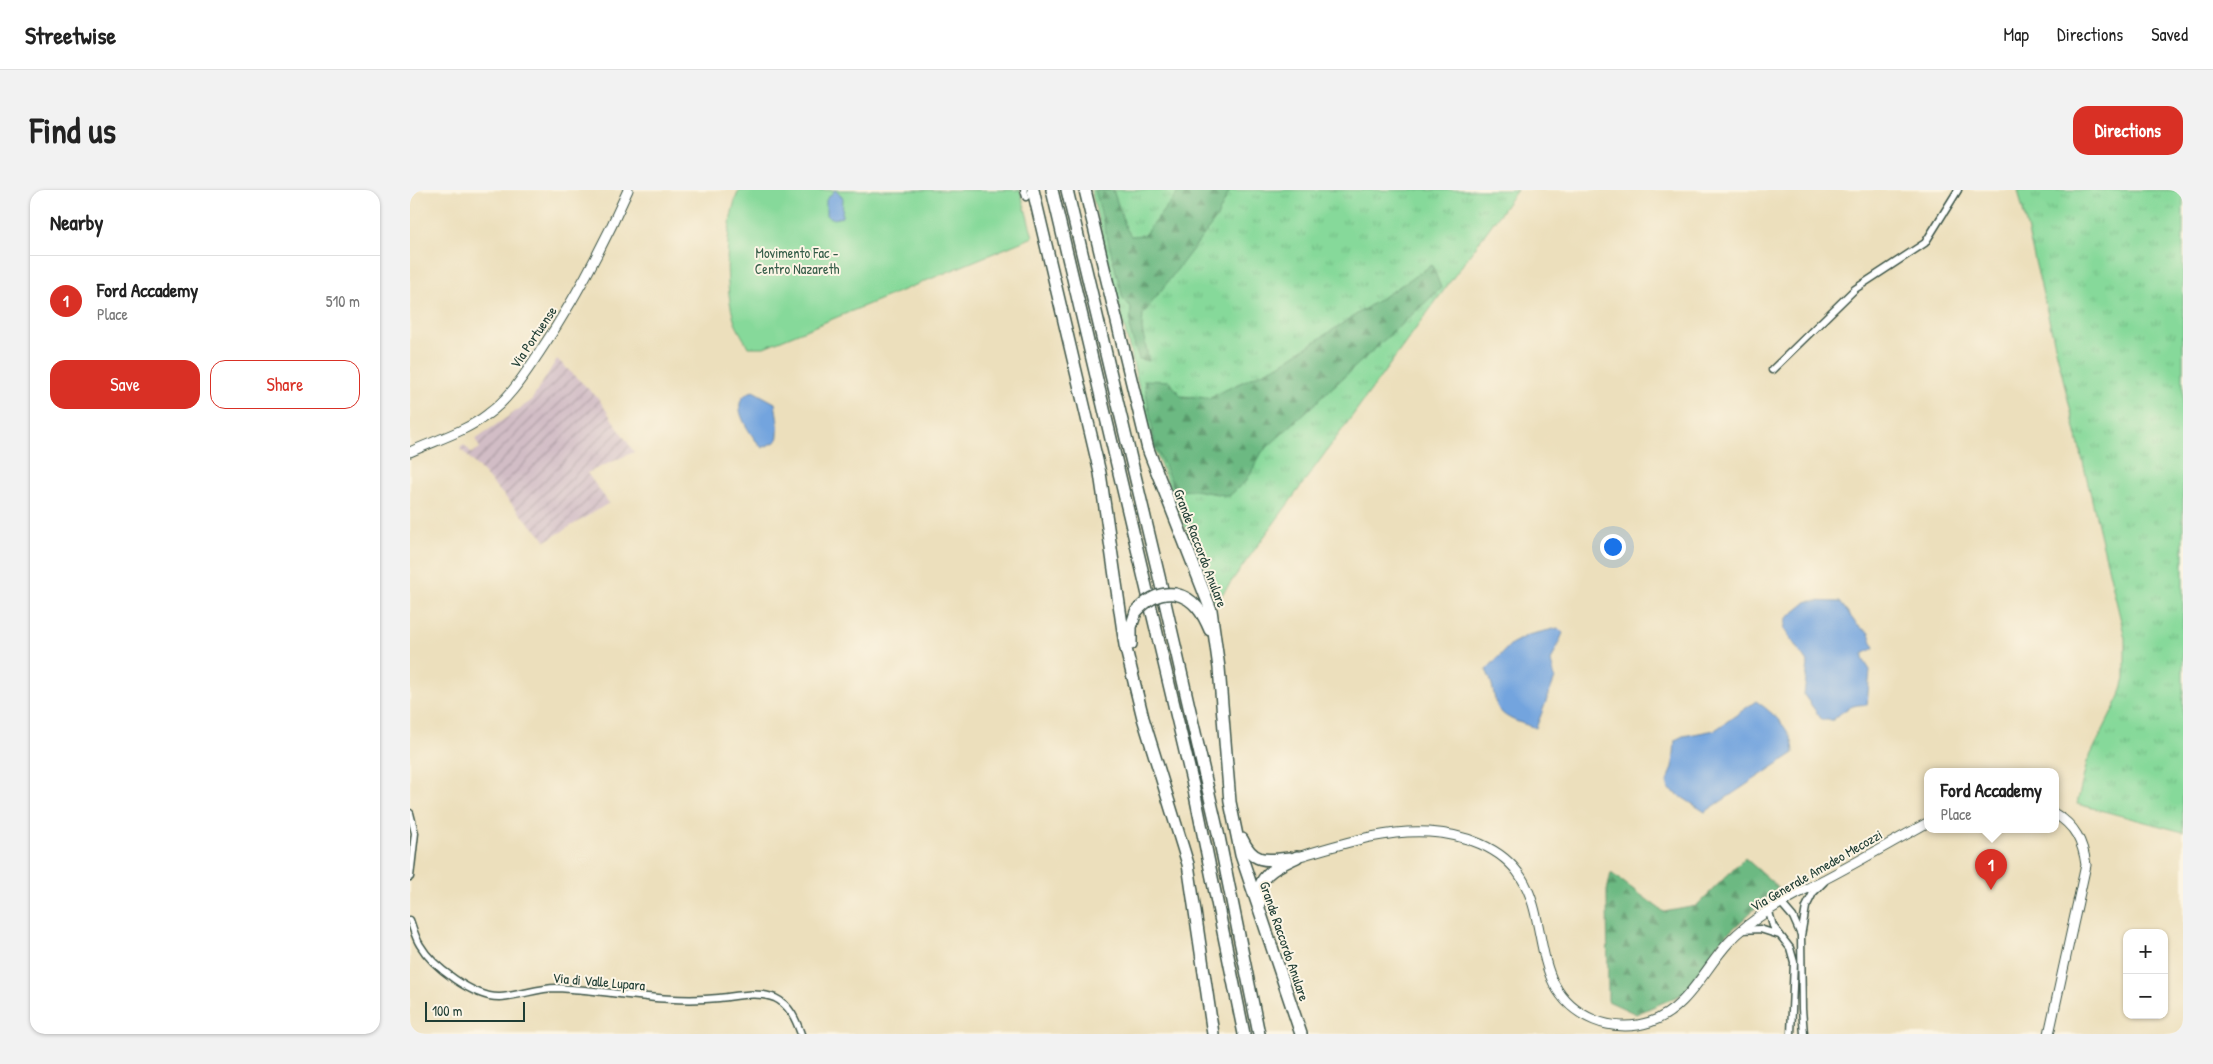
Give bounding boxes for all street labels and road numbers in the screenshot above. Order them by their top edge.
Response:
street label: Via Portuense [505,302,561,372]
street label: Grande Raccordo Anulare [1170,486,1232,610]
street label: Via Generale Amedeo Mecozzi [1747,824,1885,916]
street label: Grande Raccordo Anulare [1256,879,1314,1004]
street label: Via di Valle Lupara [552,967,647,996]

